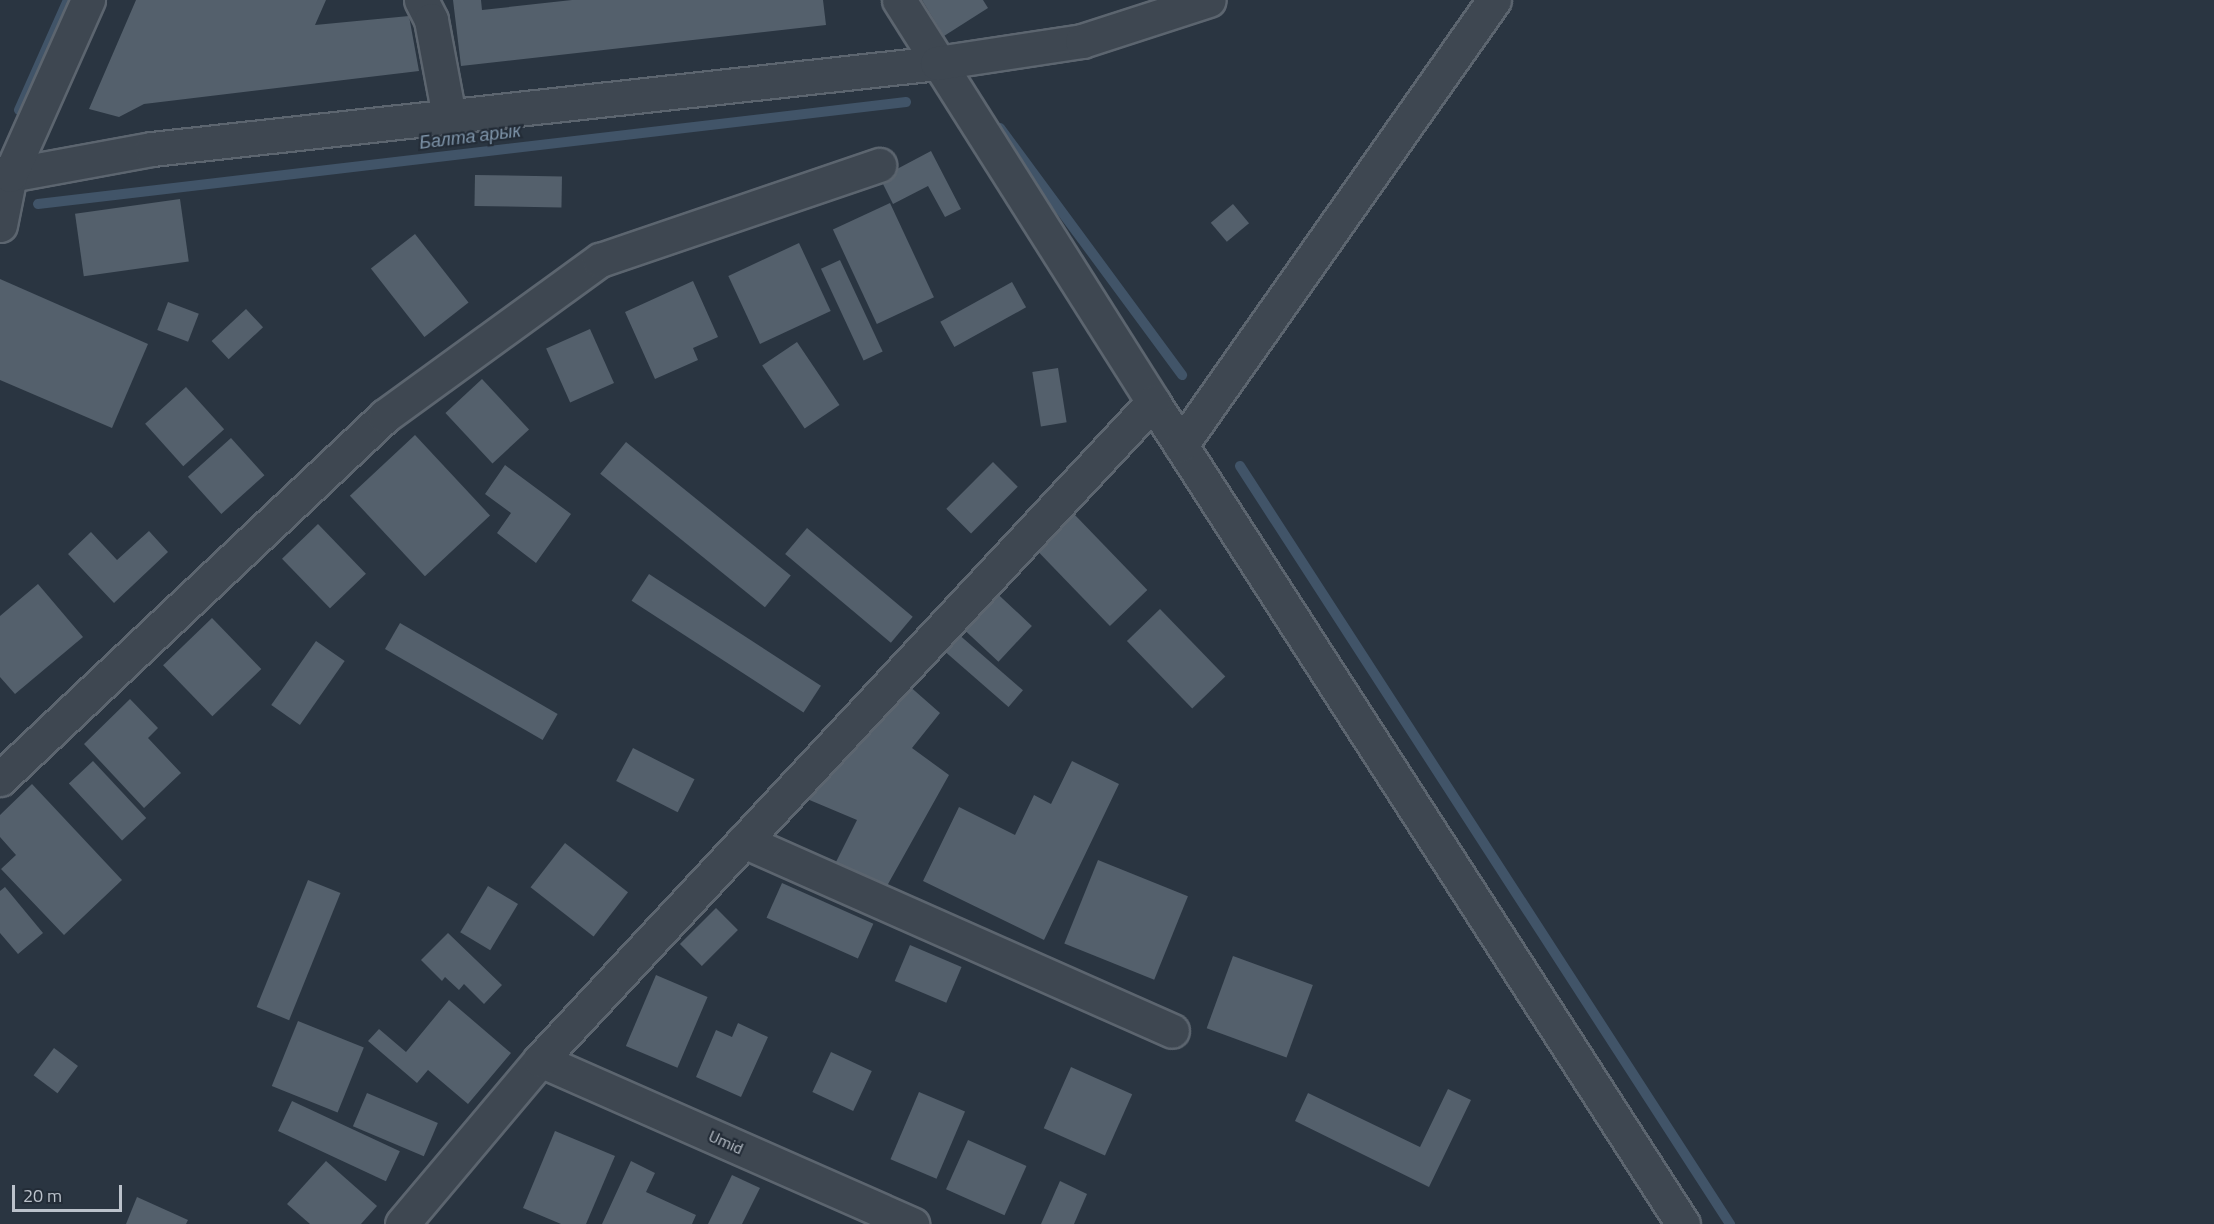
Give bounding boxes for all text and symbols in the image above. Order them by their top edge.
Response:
water label: Балта арык [418,120,522,154]
street label: Umid [706,1126,746,1158]
scale bar [15,1173,124,1211]
text: 20 m [23,1182,62,1209]

